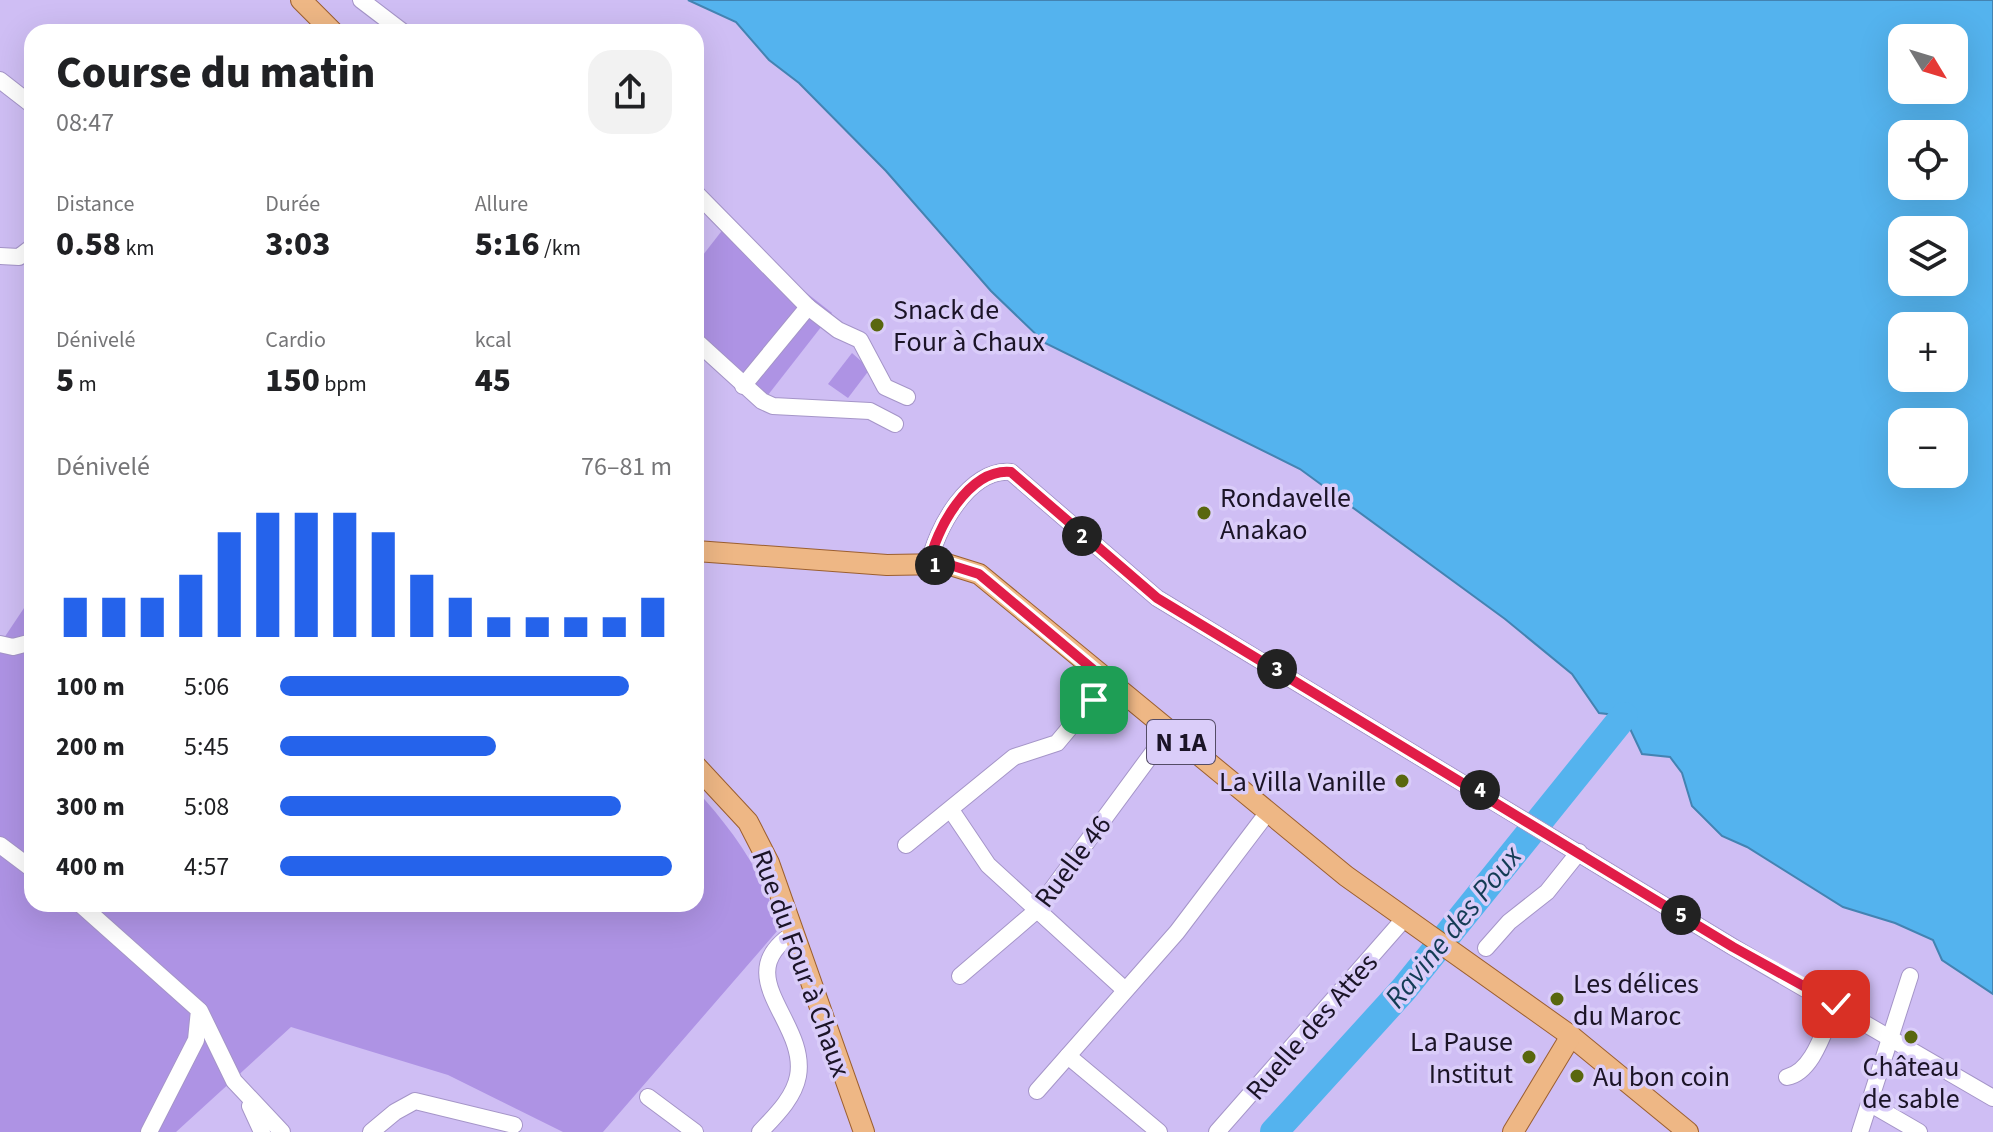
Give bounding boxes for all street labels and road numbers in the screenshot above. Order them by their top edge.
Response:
road number: N 1A [1147,720,1215,764]
street label: Ruelle 46 [1025,807,1121,916]
street label: Rue du Four à Chaux [741,844,861,1083]
street label: Ruelle des Attes [1236,944,1387,1109]

